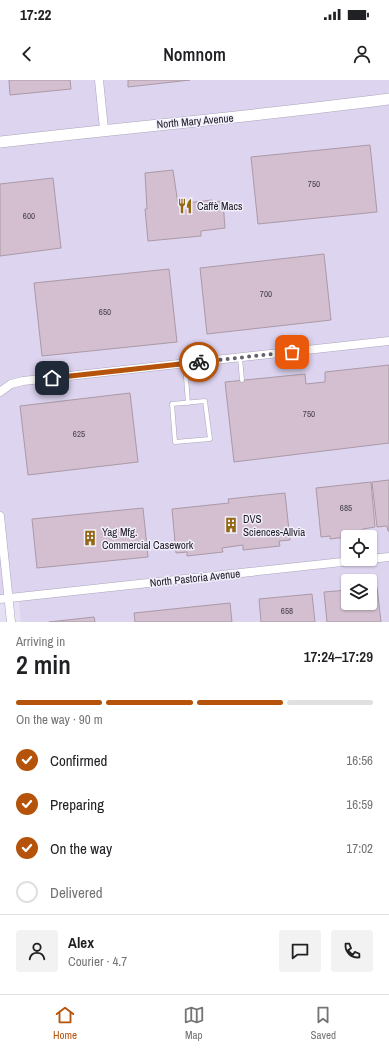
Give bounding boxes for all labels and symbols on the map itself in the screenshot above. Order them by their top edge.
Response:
street label: North Mary Avenue [156,111,234,131]
house number: 750 [308,178,320,190]
restaurant icon: Caffè Macs [176,197,194,215]
place label: Caffè Macs [197,199,243,213]
house number: 600 [23,210,35,222]
house number: 700 [260,288,272,300]
house number: 650 [99,306,111,318]
pin [275,335,309,369]
courier [179,342,219,382]
pin [35,361,69,395]
house number: 750 [303,408,315,420]
house number: 625 [73,428,85,440]
house number: 685 [340,502,352,514]
place label: DVS Sciences-Allvia [243,512,305,539]
building icon: DVS Sciences-Allvia [222,516,240,534]
place label: Yag Mfg. Commercial Casework [102,525,194,552]
building icon: Yag Mfg. Commercial Casework [81,529,99,547]
street label: North Pastoria Avenue [149,566,241,590]
house number: 658 [281,605,293,617]

